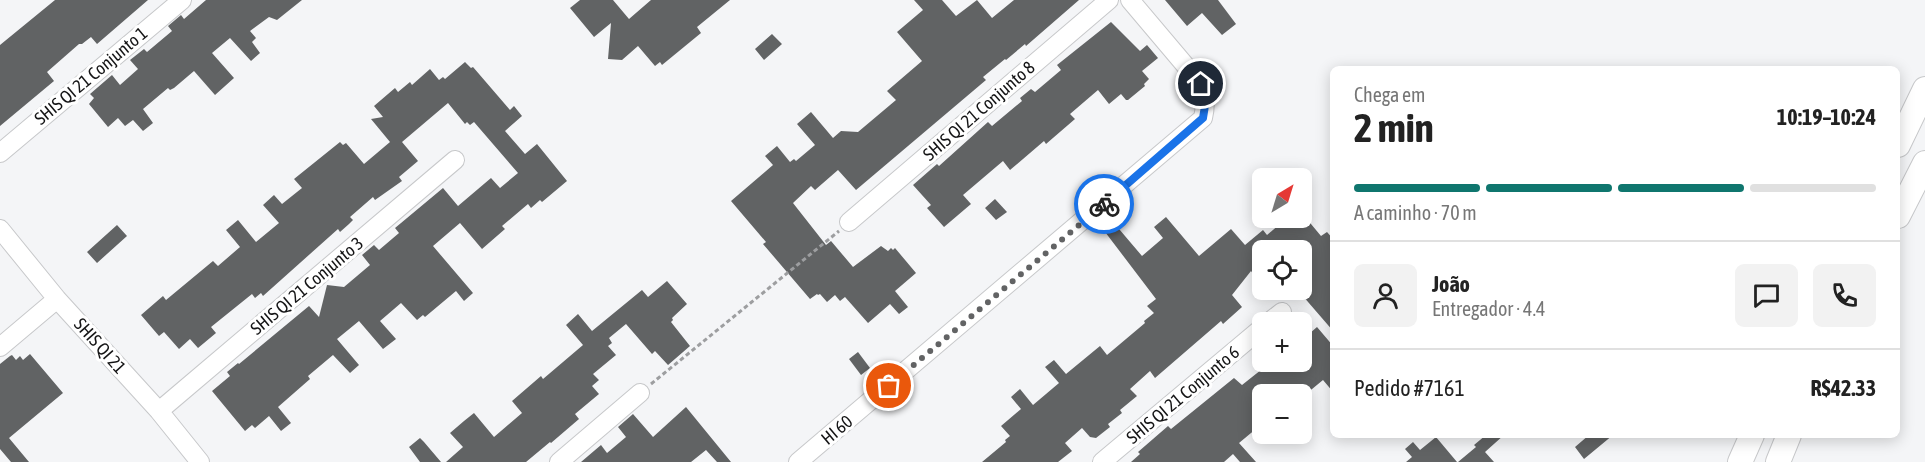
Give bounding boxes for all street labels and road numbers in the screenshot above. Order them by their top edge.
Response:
street label: SHIS QI 21 Conjunto 1 [30,22,151,129]
street label: SHIS QI 21 Conjunto 8 [919,56,1039,165]
street label: SHIS QI 21 Conjunto 3 [246,232,367,339]
street label: SHIS QI 21 [70,314,131,378]
street label: SHIS QI 21 Conjunto 6 [1122,341,1243,448]
street label: HI 60 [817,411,857,449]

